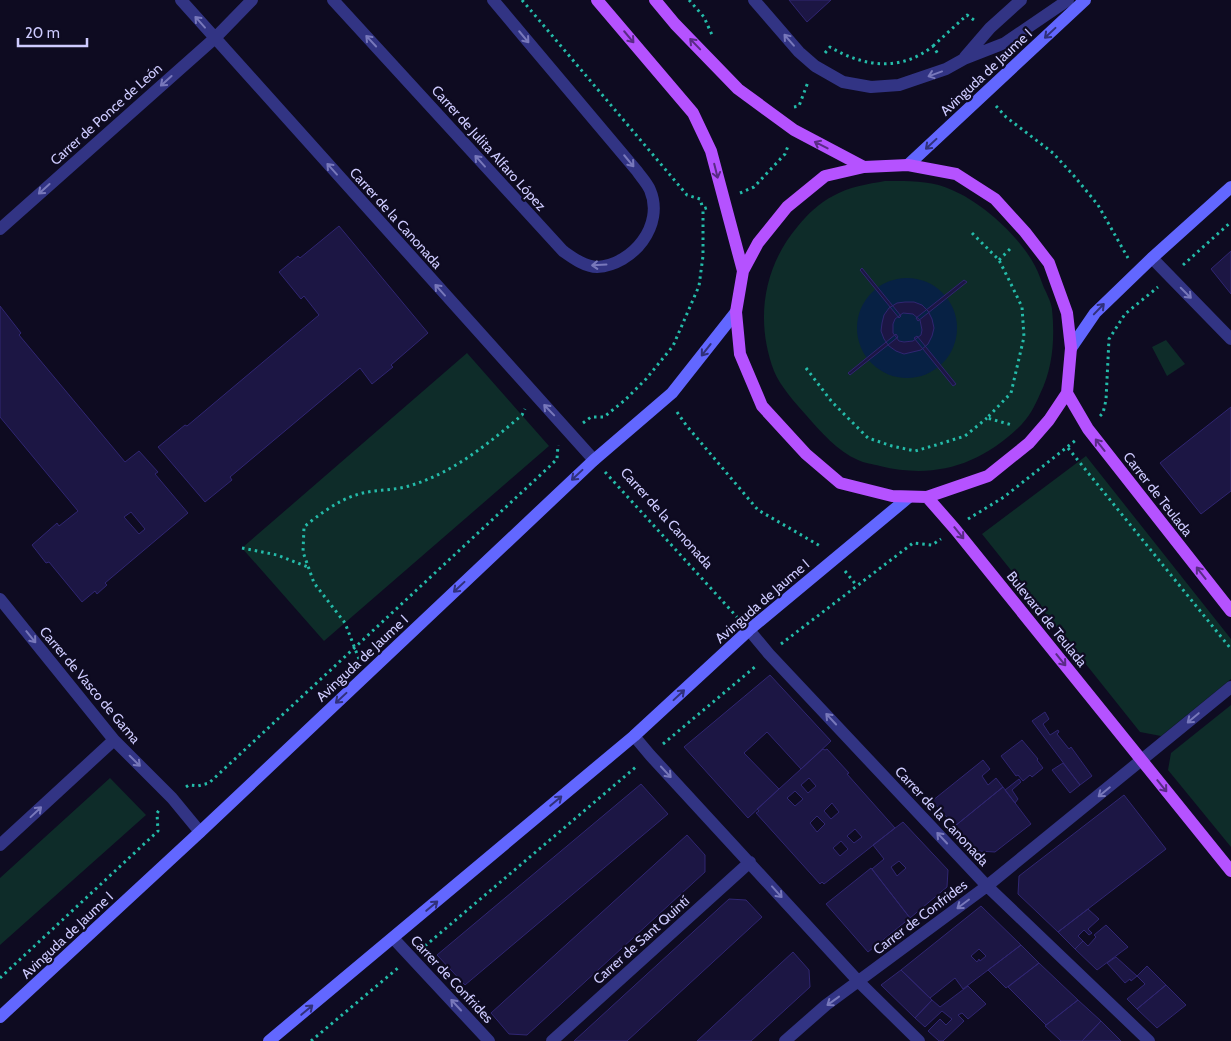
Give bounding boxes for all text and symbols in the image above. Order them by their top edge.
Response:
scale bar [18,15,86,47]
one-way arrow [194,15,206,28]
text: 20 m [25,24,60,42]
street label: Avinguda de Jaume I [936,25,1036,119]
one-way arrow [1043,27,1056,39]
one-way arrow [519,31,530,44]
one-way arrow [623,31,635,44]
one-way arrow [784,34,795,47]
one-way arrow [365,35,377,47]
one-way arrow [689,38,701,50]
street label: Carrer de Ponce de León [46,59,166,169]
one-way arrow [927,70,943,79]
one-way arrow [159,76,172,87]
street label: Carrer de Julita Alfaro López [428,81,550,215]
one-way arrow [924,138,937,150]
one-way arrow [814,140,829,149]
one-way arrow [475,154,486,167]
one-way arrow [623,155,635,168]
one-way arrow [326,162,338,175]
one-way arrow [712,163,721,179]
street label: Carrer de la Canonada [346,164,446,273]
one-way arrow [38,183,51,195]
one-way arrow [592,260,608,269]
one-way arrow [435,283,446,296]
one-way arrow [1180,287,1192,299]
one-way arrow [1093,303,1105,315]
one-way arrow [700,343,711,356]
one-way arrow [543,404,555,417]
one-way arrow [1095,439,1106,452]
street label: Carrer de Teulada [1119,448,1197,540]
street label: Carrer de la Canonada [617,464,717,573]
one-way arrow [571,469,583,481]
one-way arrow [953,526,964,539]
street label: Avinguda de Jaume I [711,555,813,647]
street label: Bulevard de Teulada [1003,567,1091,671]
one-way arrow [1195,567,1206,580]
one-way arrow [453,581,465,593]
street label: Avinguda de Jaume I [312,611,412,705]
street label: Carrer de Vasco de Gama [36,623,145,748]
one-way arrow [25,630,36,643]
one-way arrow [1055,653,1066,666]
one-way arrow [672,689,685,701]
one-way arrow [334,692,347,704]
one-way arrow [825,713,837,726]
one-way arrow [1187,713,1200,724]
one-way arrow [128,755,141,767]
street label: Carrer de la Canonada [891,762,993,870]
one-way arrow [660,766,672,779]
one-way arrow [1157,780,1168,793]
one-way arrow [1098,786,1111,797]
one-way arrow [550,796,563,807]
one-way arrow [29,806,42,818]
one-way arrow [936,831,948,844]
street label: Carrer de Confrides [869,876,971,958]
one-way arrow [771,885,783,898]
street label: Avinguda de Jaume I [17,888,117,982]
street label: Carrer de Sant Quintí [589,892,693,988]
one-way arrow [956,899,970,909]
one-way arrow [425,901,438,912]
street label: Carrer de Confrides [407,931,497,1027]
one-way arrow [827,995,840,1006]
one-way arrow [450,999,462,1012]
one-way arrow [300,1005,313,1016]

